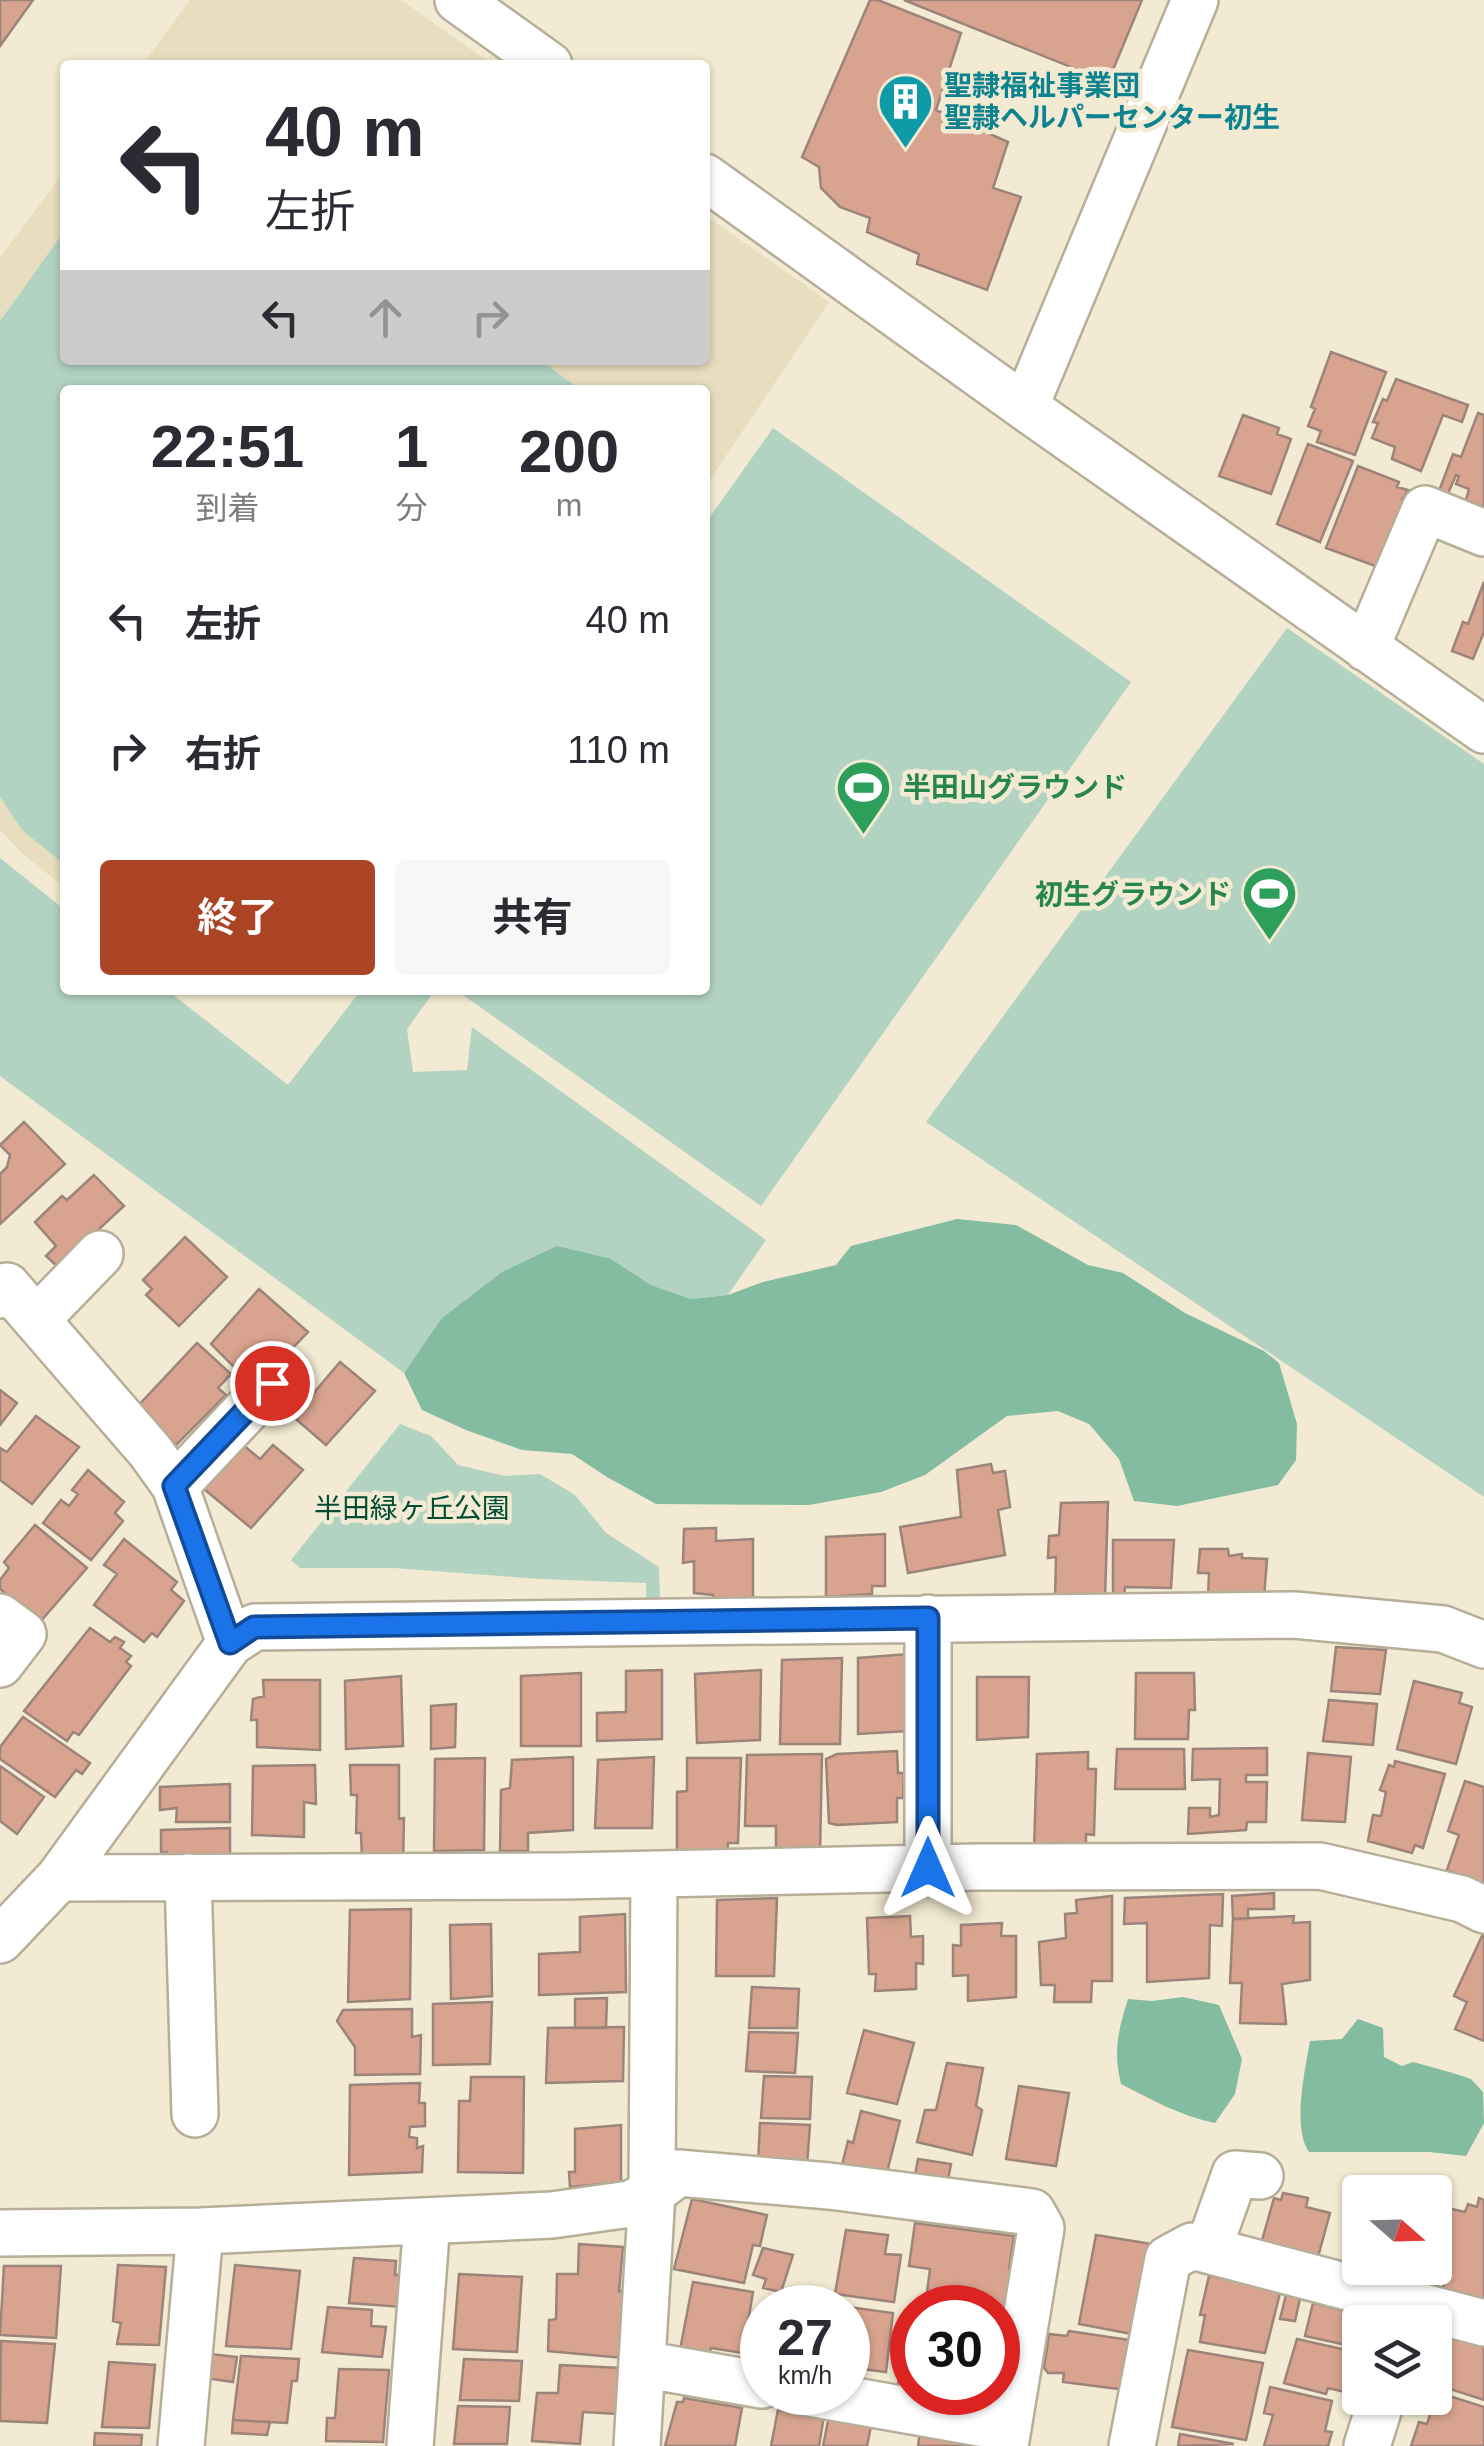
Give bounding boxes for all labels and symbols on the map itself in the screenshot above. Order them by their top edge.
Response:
place label: 聖隷福祉事業団 聖隷ヘルパーセンター初生 [944,70,1280,133]
building icon: 聖隷福祉事業団 聖隷ヘルパーセンター初生 [875,71,935,150]
sports icon: 半田山グラウンド [834,757,894,836]
place label: 半田山グラウンド [903,772,1127,803]
sports icon: 初生グラウンド [1240,864,1300,943]
place label: 初生グラウンド [1035,879,1231,910]
pin [230,1341,315,1426]
park label: 半田緑ヶ丘公園 [314,1493,510,1524]
position arrow [876,1816,980,1920]
north arrow [1342,2175,1452,2285]
speed limit sign: 30 [890,2285,1020,2415]

